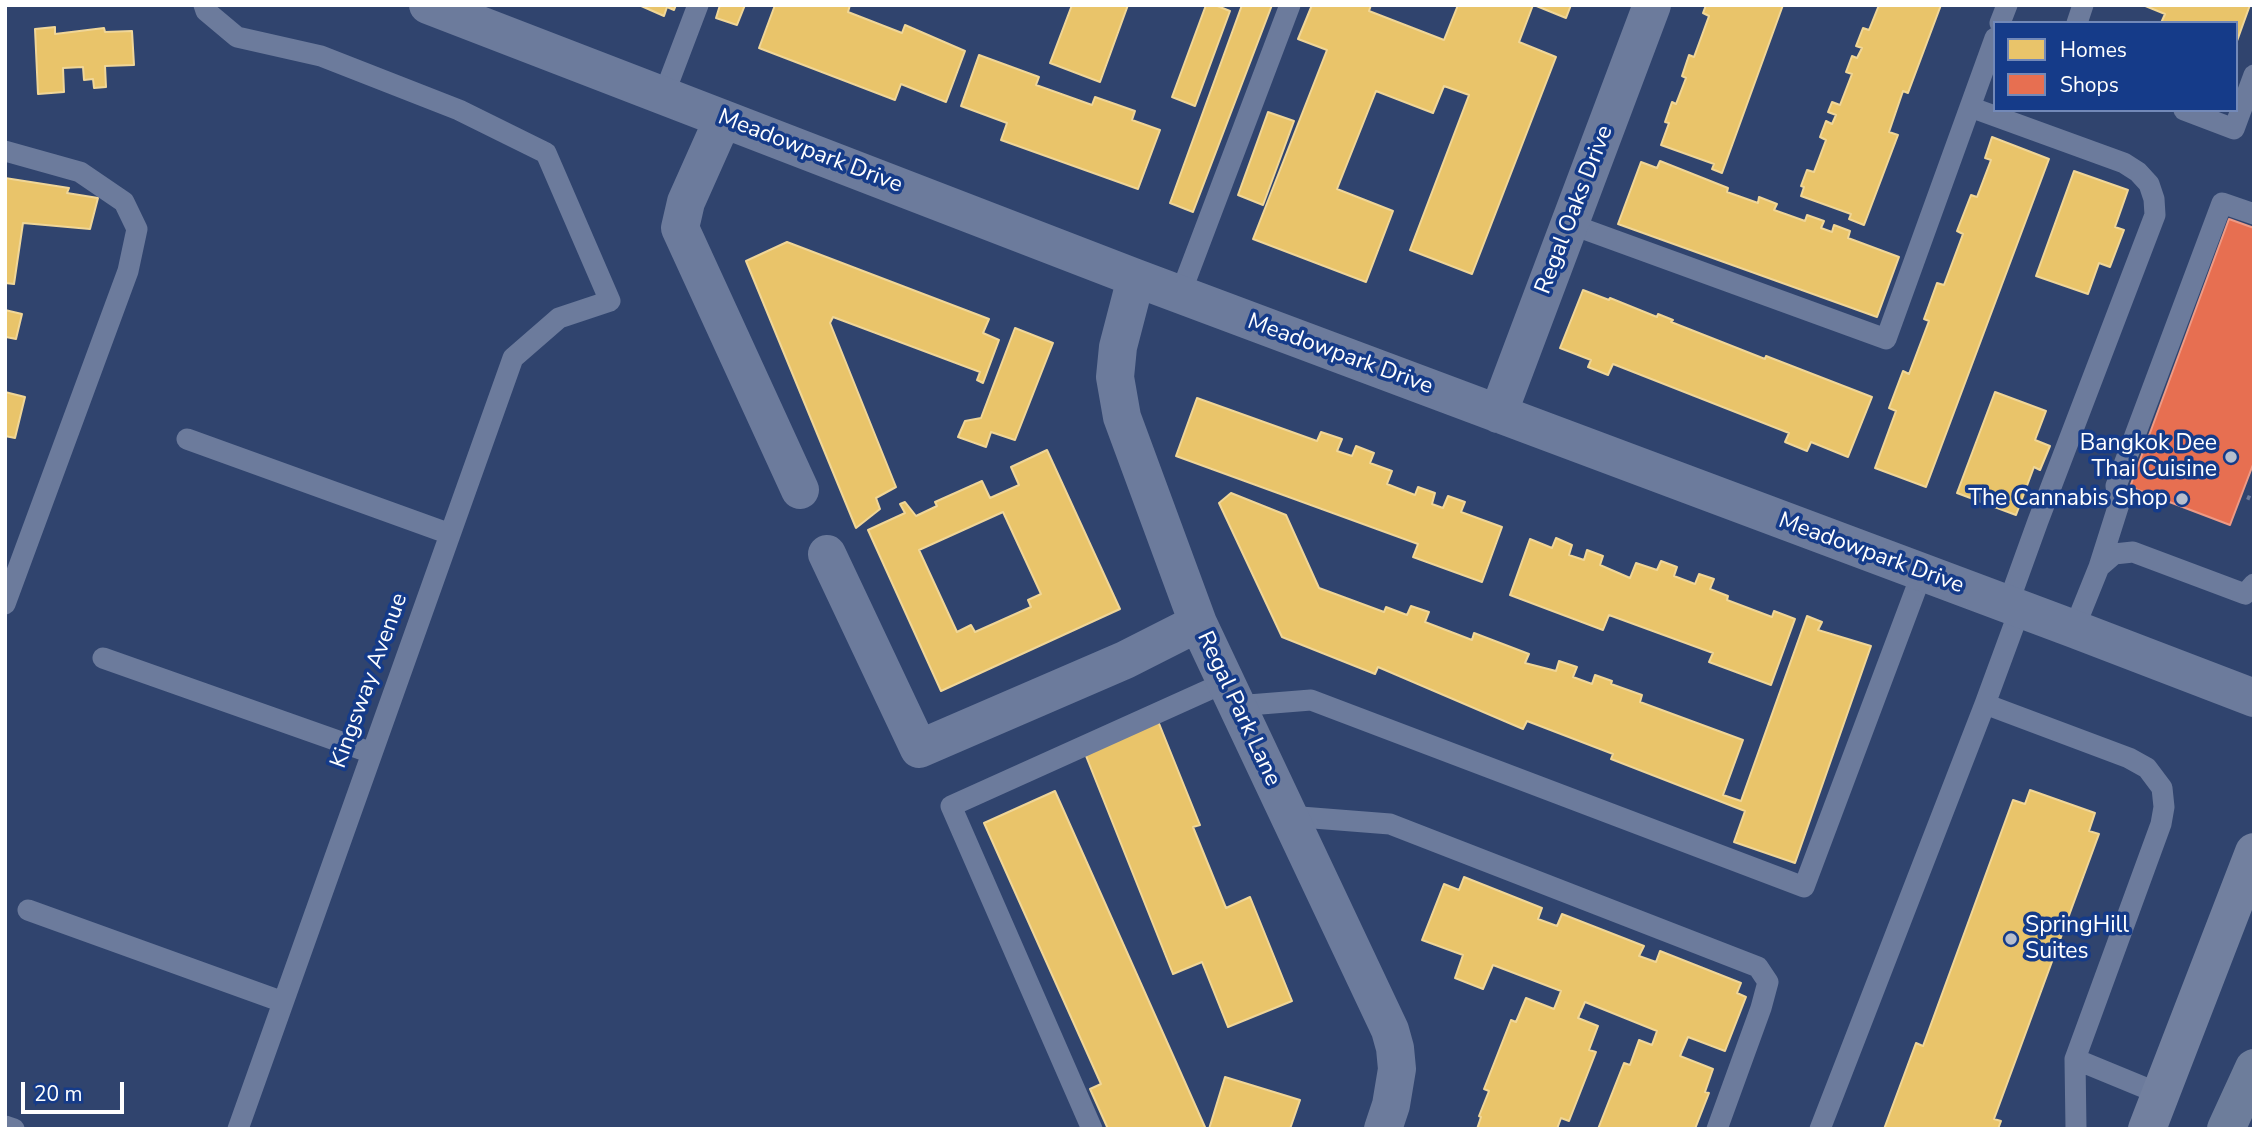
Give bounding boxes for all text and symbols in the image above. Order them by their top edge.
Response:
legend [1993,21,2238,112]
text: Homes [2060,36,2127,64]
text: Shops [2060,71,2119,99]
street label: Meadowpark Drive [714,104,906,200]
street label: Regal Oaks Drive [1530,122,1620,298]
street label: Meadowpark Drive [1244,309,1436,401]
place label: Bangkok Dee Thai Cuisine [2080,430,2217,484]
marker: Bangkok Dee Thai Cuisine [2223,449,2239,465]
place label: The Cannabis Shop [1968,485,2168,513]
marker: The Cannabis Shop [2174,491,2190,507]
street label: Meadowpark Drive [1775,508,1967,600]
street label: Kingsway Avenue [326,590,414,772]
street label: Regal Park Lane [1190,627,1286,791]
place label: SpringHill Suites [2025,912,2129,966]
marker: SpringHill Suites [2003,931,2019,947]
scale bar [24,1068,128,1112]
text: 20 m [34,1080,83,1108]

